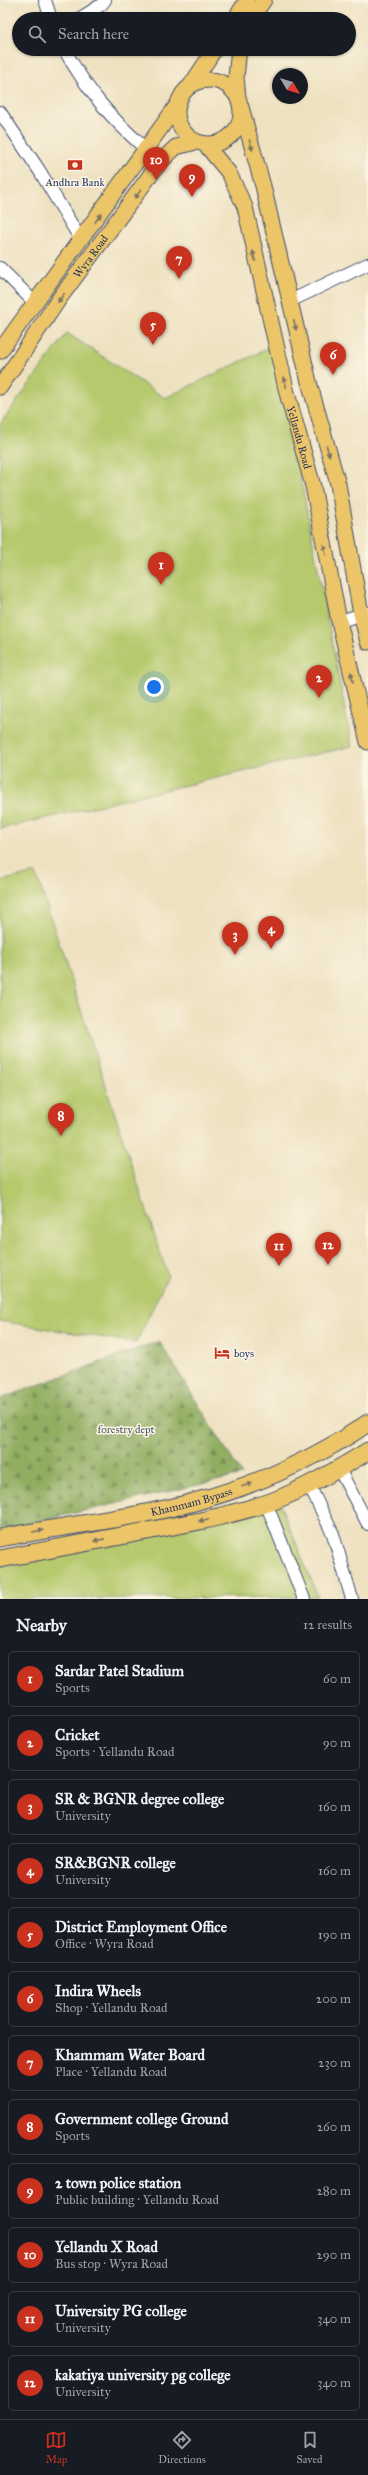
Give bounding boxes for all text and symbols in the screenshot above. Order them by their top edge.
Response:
search box [12,12,356,56]
icon: search [26,23,48,45]
text: Search here [58,25,129,43]
north arrow [272,68,308,104]
one-way arrow [248,139,254,151]
pin: 10 [143,147,169,180]
bank icon: Andhra Bank [66,156,84,174]
pin: 9 [179,164,205,197]
place label: Andhra Bank [44,176,105,189]
one-way arrow [134,188,142,199]
one-way arrow [93,212,102,223]
street label: Wyra Road [71,232,111,281]
pin: 7 [166,246,192,279]
one-way arrow [251,250,257,262]
one-way arrow [56,292,65,303]
pin: 5 [140,312,166,345]
one-way arrow [293,319,299,332]
pin: 6 [320,342,346,375]
one-way arrow [282,376,288,388]
street label: Yellandu Road [284,405,314,471]
one-way arrow [325,445,331,457]
one-way arrow [322,543,328,556]
pin: 1 [148,552,174,585]
pin: 2 [306,665,332,698]
one-way arrow [349,670,355,683]
your location [144,677,164,697]
pin: 4 [258,916,284,949]
pin: 3 [222,922,248,955]
pin: 8 [48,1103,74,1136]
pin: 12 [315,1232,341,1265]
pin: 11 [266,1233,292,1266]
hotel icon: boys [213,1344,231,1362]
place label: boys [234,1347,254,1360]
park label: forestry dept [98,1423,155,1436]
one-way arrow [241,1482,253,1488]
street label: Khammam Bypass [150,1485,234,1519]
one-way arrow [198,1518,210,1524]
one-way arrow [32,1528,44,1534]
one-way arrow [93,1538,105,1544]
text: Nearby [16,1615,67,1636]
text: 12 results [303,1617,352,1633]
text: Sardar Patel Stadium [55,1662,184,1680]
text: 1 [27,1671,33,1687]
text: 60 m [323,1671,351,1687]
text: Sports [55,1680,90,1696]
text: Cricket [55,1726,100,1744]
text: 2 [27,1735,33,1751]
text: 90 m [323,1735,351,1751]
text: Sports · Yellandu Road [55,1744,175,1760]
text: SR & BGNR degree college [55,1790,224,1808]
text: 3 [27,1799,33,1815]
text: 160 m [318,1799,351,1815]
text: University [55,1808,111,1824]
text: SR&BGNR college [55,1854,176,1872]
text: 4 [26,1863,34,1879]
text: 160 m [318,1863,351,1879]
text: University [55,1872,111,1888]
text: District Employment Office [55,1918,227,1936]
text: 5 [27,1927,33,1943]
text: 190 m [318,1927,351,1943]
text: Office · Wyra Road [55,1936,154,1952]
text: Indira Wheels [55,1982,141,2000]
text: 6 [27,1991,33,2007]
text: 200 m [316,1991,351,2007]
text: Shop · Yellandu Road [55,2000,168,2016]
text: Khammam Water Board [55,2046,205,2064]
text: 7 [27,2055,33,2071]
text: 230 m [318,2055,351,2071]
text: Place · Yellandu Road [55,2064,167,2080]
text: Government college Ground [55,2110,228,2128]
text: 8 [27,2119,33,2135]
text: 260 m [317,2119,351,2135]
text: Sports [55,2128,90,2144]
text: 2 town police station [55,2174,181,2192]
text: 9 [27,2183,33,2199]
text: 280 m [316,2183,351,2199]
text: Public building · Yellandu Road [55,2192,219,2208]
text: Yellandu X Road [55,2238,158,2256]
text: 10 [24,2247,36,2263]
text: 290 m [316,2247,351,2263]
text: Bus stop · Wyra Road [55,2256,168,2272]
text: University PG college [55,2302,187,2320]
text: 11 [25,2311,35,2327]
text: 340 m [317,2311,351,2327]
text: University [55,2320,111,2336]
text: kakatiya university pg college [55,2366,231,2384]
text: 12 [24,2375,36,2391]
text: 340 m [317,2375,351,2391]
text: University [55,2384,111,2400]
tab: Map [45,2429,67,2466]
tab: Directions [158,2429,206,2466]
tab: Saved [296,2429,323,2466]

